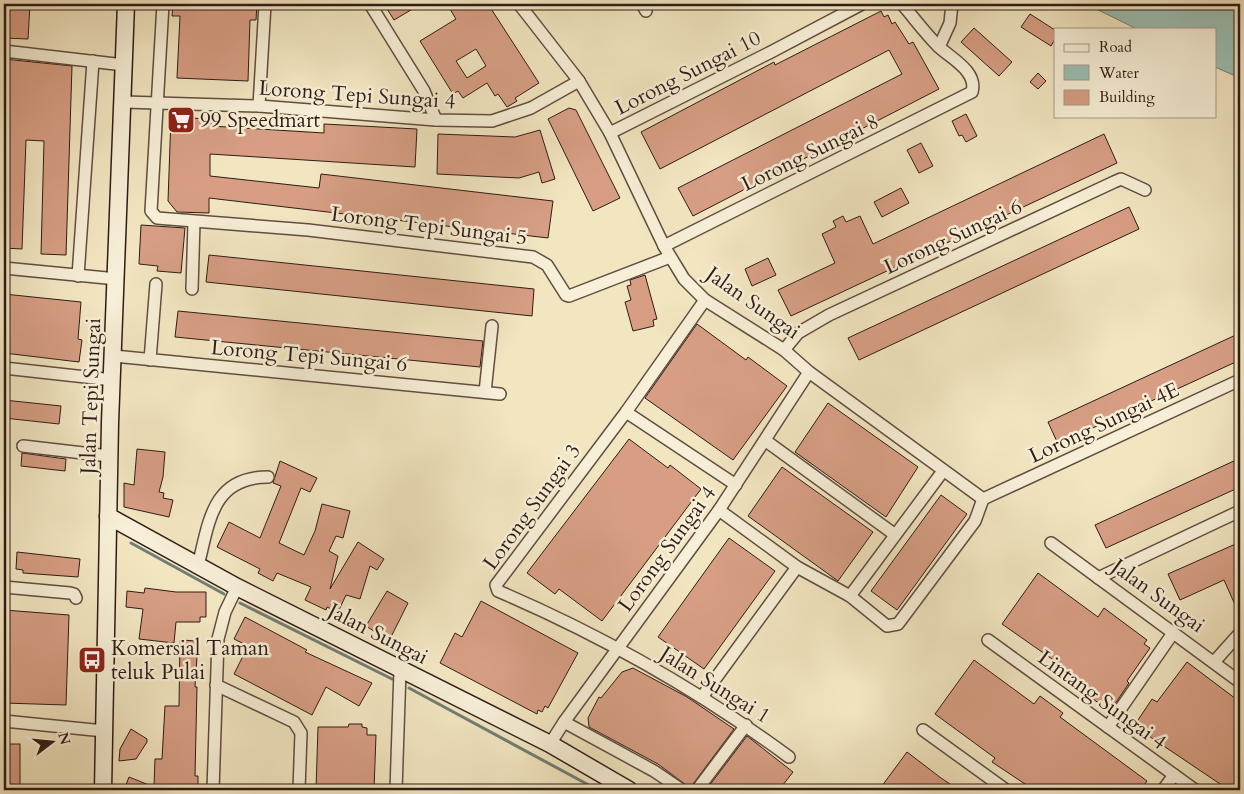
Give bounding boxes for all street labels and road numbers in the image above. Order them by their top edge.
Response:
street label: Lorong Sungai 10 [610,24,766,122]
street label: Lorong Tepi Sungai 4 [258,74,457,116]
street label: Lorong Sungai 8 [736,107,884,199]
street label: Lorong Sungai 6 [879,192,1027,282]
street label: Lorong Tepi Sungai 5 [329,200,529,252]
street label: Jalan Sungai [698,258,806,346]
street label: Jalan Tepi Sungai [74,317,108,478]
street label: Lorong Tepi Sungai 6 [210,333,408,379]
street label: Lorong Sungai 4E [1024,376,1184,470]
street label: Lorong Sungai 3 [476,438,588,576]
street label: Lorong Sungai 4 [611,480,723,618]
street label: Jalan Sungai [1103,550,1211,640]
street label: Jalan Sungai [320,595,433,672]
street label: Jalan Sungai 1 [652,638,776,730]
street label: Lintang Sungai 4 [1032,643,1173,757]

